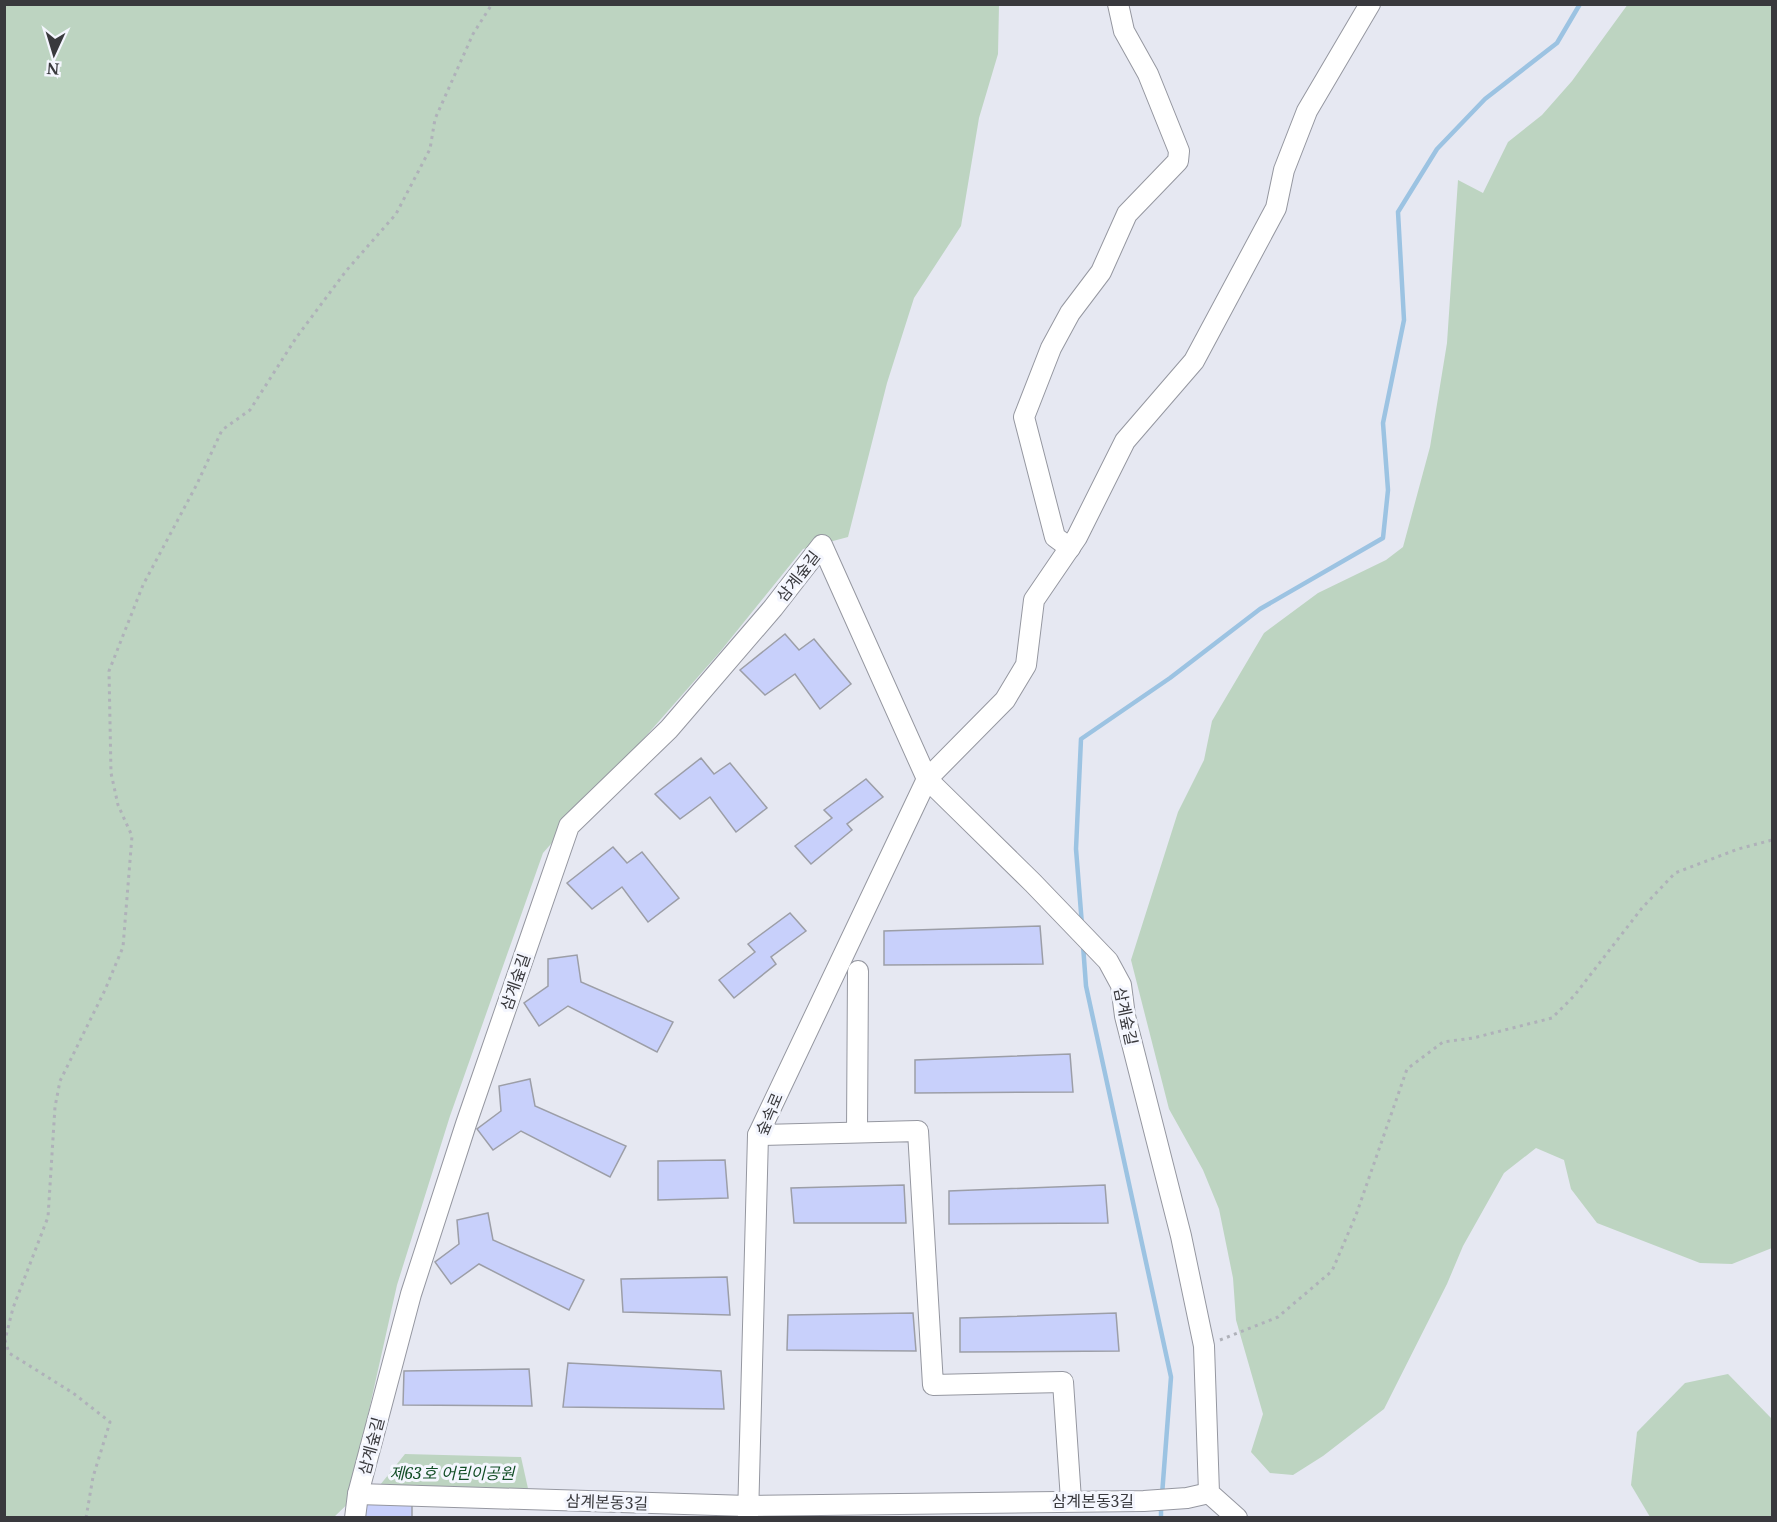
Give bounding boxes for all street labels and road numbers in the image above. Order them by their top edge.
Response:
street label: 삼계숲길 [771,546,825,606]
street label: 삼계숲길 [495,951,535,1013]
street label: 삼계숲길 [1109,985,1143,1047]
street label: 숲속로 [750,1089,788,1139]
street label: 삼계숲길 [353,1415,389,1477]
street label: 삼계본동3길 [565,1490,649,1514]
street label: 삼계본동3길 [1052,1490,1134,1512]

